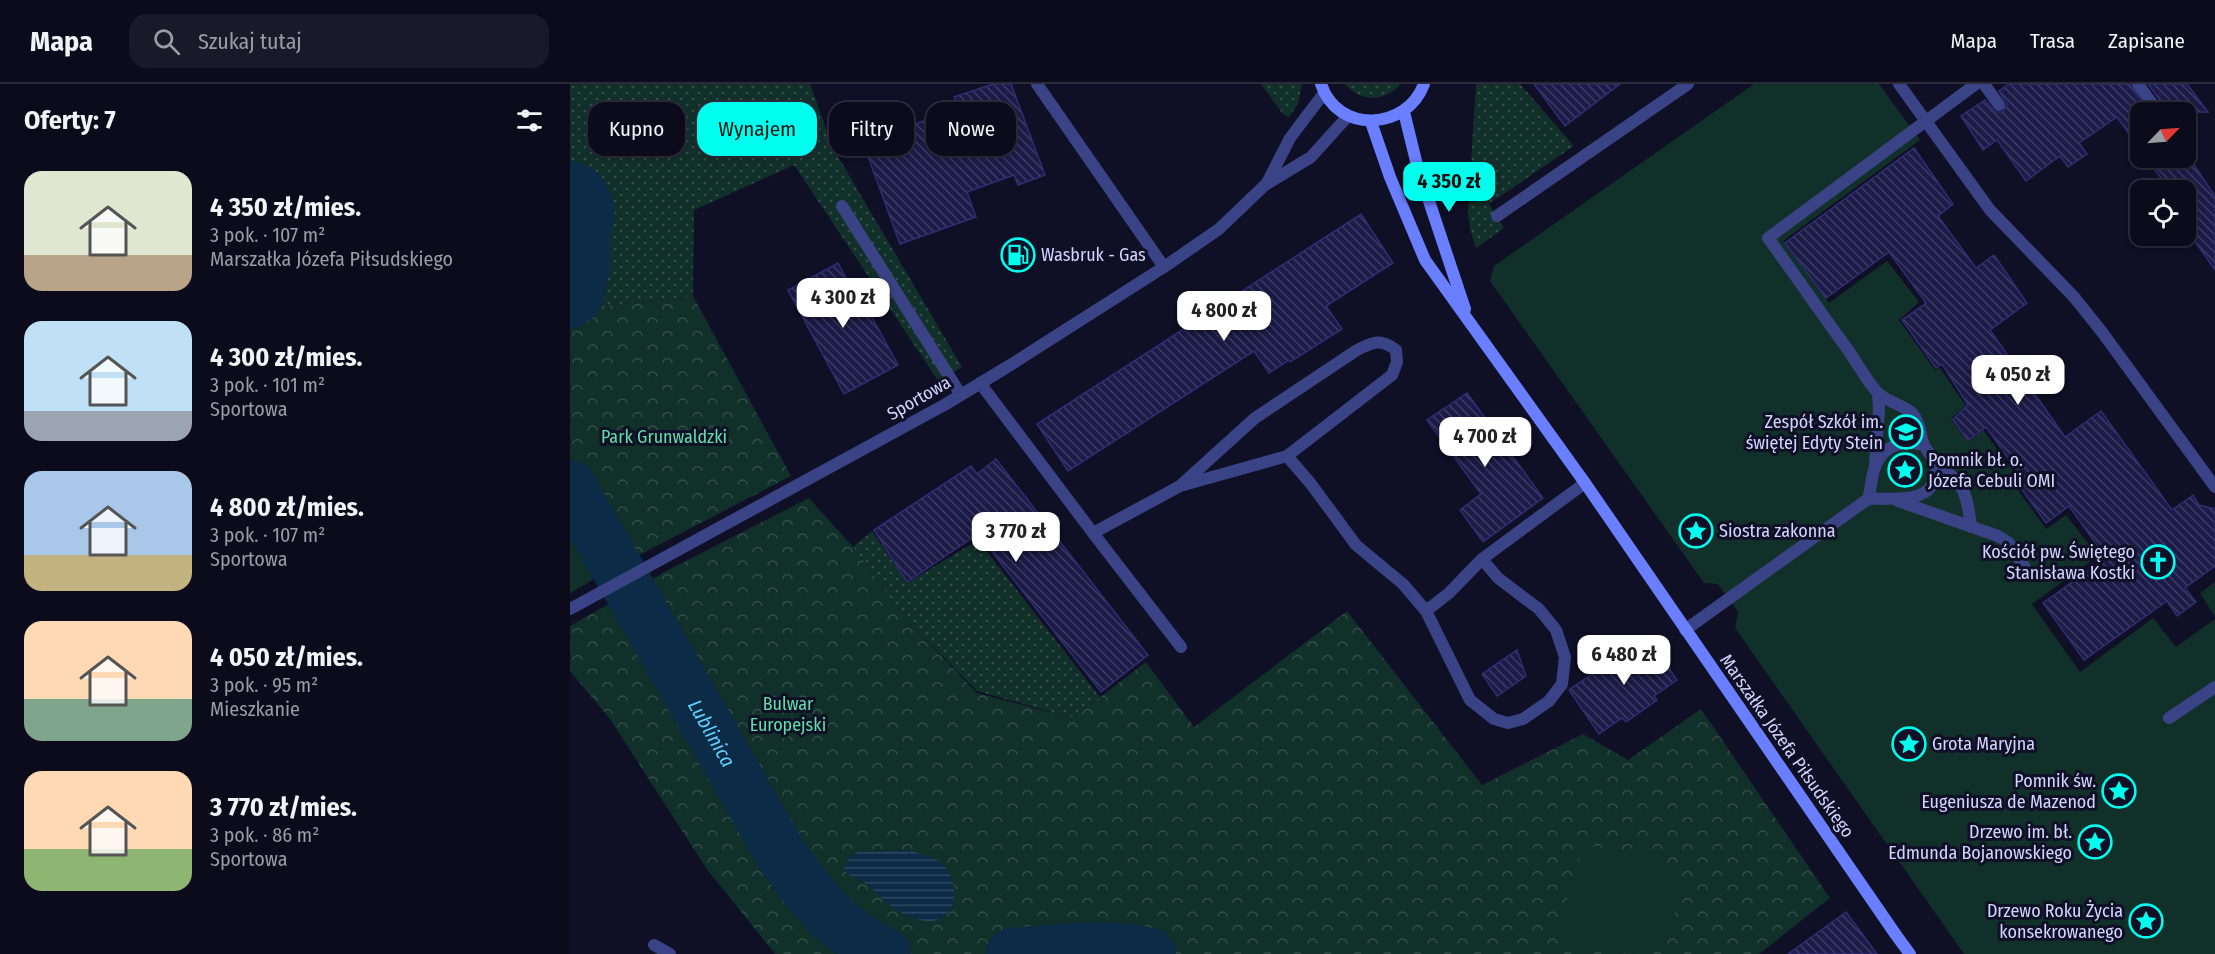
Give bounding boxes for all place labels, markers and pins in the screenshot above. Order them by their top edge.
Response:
pin: 4 350 zł [1387,162,1511,213]
fuel station icon: Wasbruk - Gas [1000,237,1036,273]
place label: Wasbruk - Gas [1041,244,1146,266]
pin: 4 300 zł [781,278,905,329]
pin: 4 800 zł [1162,291,1286,342]
pin: 4 050 zł [1956,355,2080,406]
place label: Zespół Szkół im. świętej Edyty Stein [1746,411,1883,454]
school or university icon: Zespół Szkół im. świętej Edyty Stein [1888,414,1924,450]
pin: 4 700 zł [1423,417,1547,468]
place label: Pomnik bł. o. Józefa Cebuli OMI [1928,449,2055,492]
place icon: Pomnik bł. o. Józefa Cebuli OMI [1887,452,1923,488]
pin: 3 770 zł [954,512,1078,563]
place icon: Siostra zakonna [1678,513,1714,549]
place label: Siostra zakonna [1719,520,1836,542]
place label: Kościół pw. Świętego Stanisława Kostki [1982,540,2135,584]
church icon: Kościół pw. Świętego Stanisława Kostki [2140,544,2176,580]
pin: 6 480 zł [1562,635,1686,686]
place icon: Grota Maryjna [1891,726,1927,762]
place label: Grota Maryjna [1932,733,2035,755]
place label: Pomnik św. Eugeniusza de Mazenod [1921,770,2096,813]
place icon: Pomnik św. Eugeniusza de Mazenod [2101,773,2137,809]
place label: Drzewo im. bł. Edmunda Bojanowskiego [1888,821,2072,864]
place icon: Drzewo im. bł. Edmunda Bojanowskiego [2077,824,2113,860]
place label: Drzewo Roku Życia konsekrowanego [1987,900,2123,943]
place icon: Drzewo Roku Życia konsekrowanego [2128,903,2164,939]

